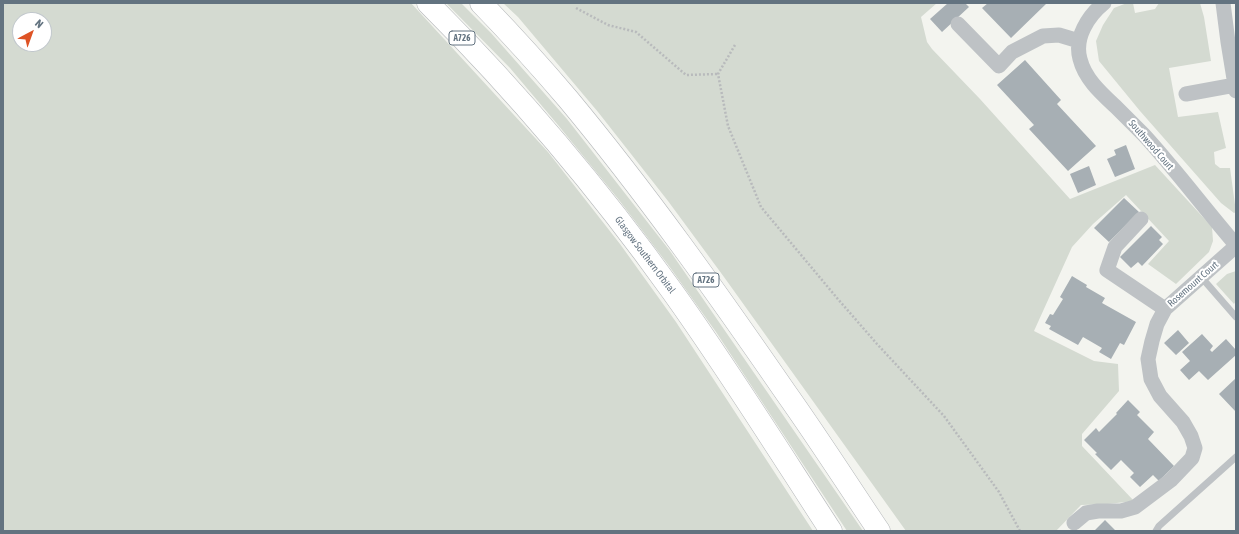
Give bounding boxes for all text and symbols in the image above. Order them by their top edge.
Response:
north arrow [12,12,52,52]
text: N [33,17,46,30]
road number: A726 [449,31,475,45]
street label: Southwood Court [1126,117,1176,173]
street label: Glasgow Southern Orbital [612,214,678,296]
street label: Rosemount Court [1165,259,1221,309]
road number: A726 [693,273,719,287]

